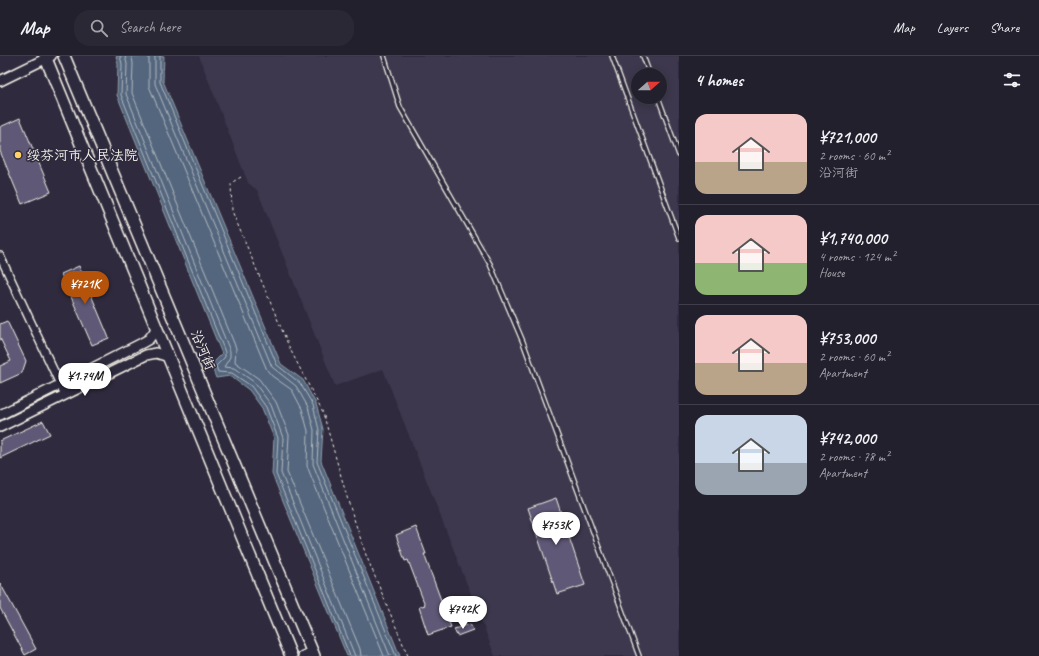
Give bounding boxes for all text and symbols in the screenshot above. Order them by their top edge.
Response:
search box [74,10,354,46]
text: Map [20,16,50,40]
icon: search [88,17,110,39]
text: Search here [120,18,181,37]
text: Map [893,19,915,36]
text: Layers [937,19,968,36]
text: Share [990,19,1019,36]
north arrow [631,68,667,104]
map controls [631,68,667,104]
icon: filters [1001,69,1023,91]
text: 4 homes [695,70,743,91]
text: ¥721,000 [819,127,876,148]
icon: home [727,130,775,178]
place label: 绥芬河市人民法院 [26,147,138,164]
text: 2 rooms · 60 m² [819,148,889,164]
marker: 绥芬河市人民法院 [13,150,23,160]
text: 沿河街 [819,165,858,181]
text: ¥1,740,000 [819,228,887,249]
icon: home [727,231,775,279]
text: 4 rooms · 124 m² [819,249,895,265]
text: House [819,265,844,281]
pin: ¥721K [57,271,113,305]
text: ¥721K [70,276,100,292]
street label: 沿河街 [187,327,219,373]
text: ¥753,000 [819,328,876,349]
icon: home [727,331,775,379]
text: 2 rooms · 60 m² [819,349,889,365]
pin: ¥1.74M [52,363,118,397]
text: Apartment [819,365,867,381]
text: ¥1.74M [67,368,103,384]
text: ¥742,000 [819,428,876,449]
icon: home [727,431,775,479]
text: 2 rooms · 78 m² [819,449,889,465]
text: Apartment [819,465,867,481]
pin: ¥753K [528,512,584,546]
text: ¥753K [541,517,571,533]
pin: ¥742K [435,596,491,630]
text: ¥742K [448,601,478,617]

